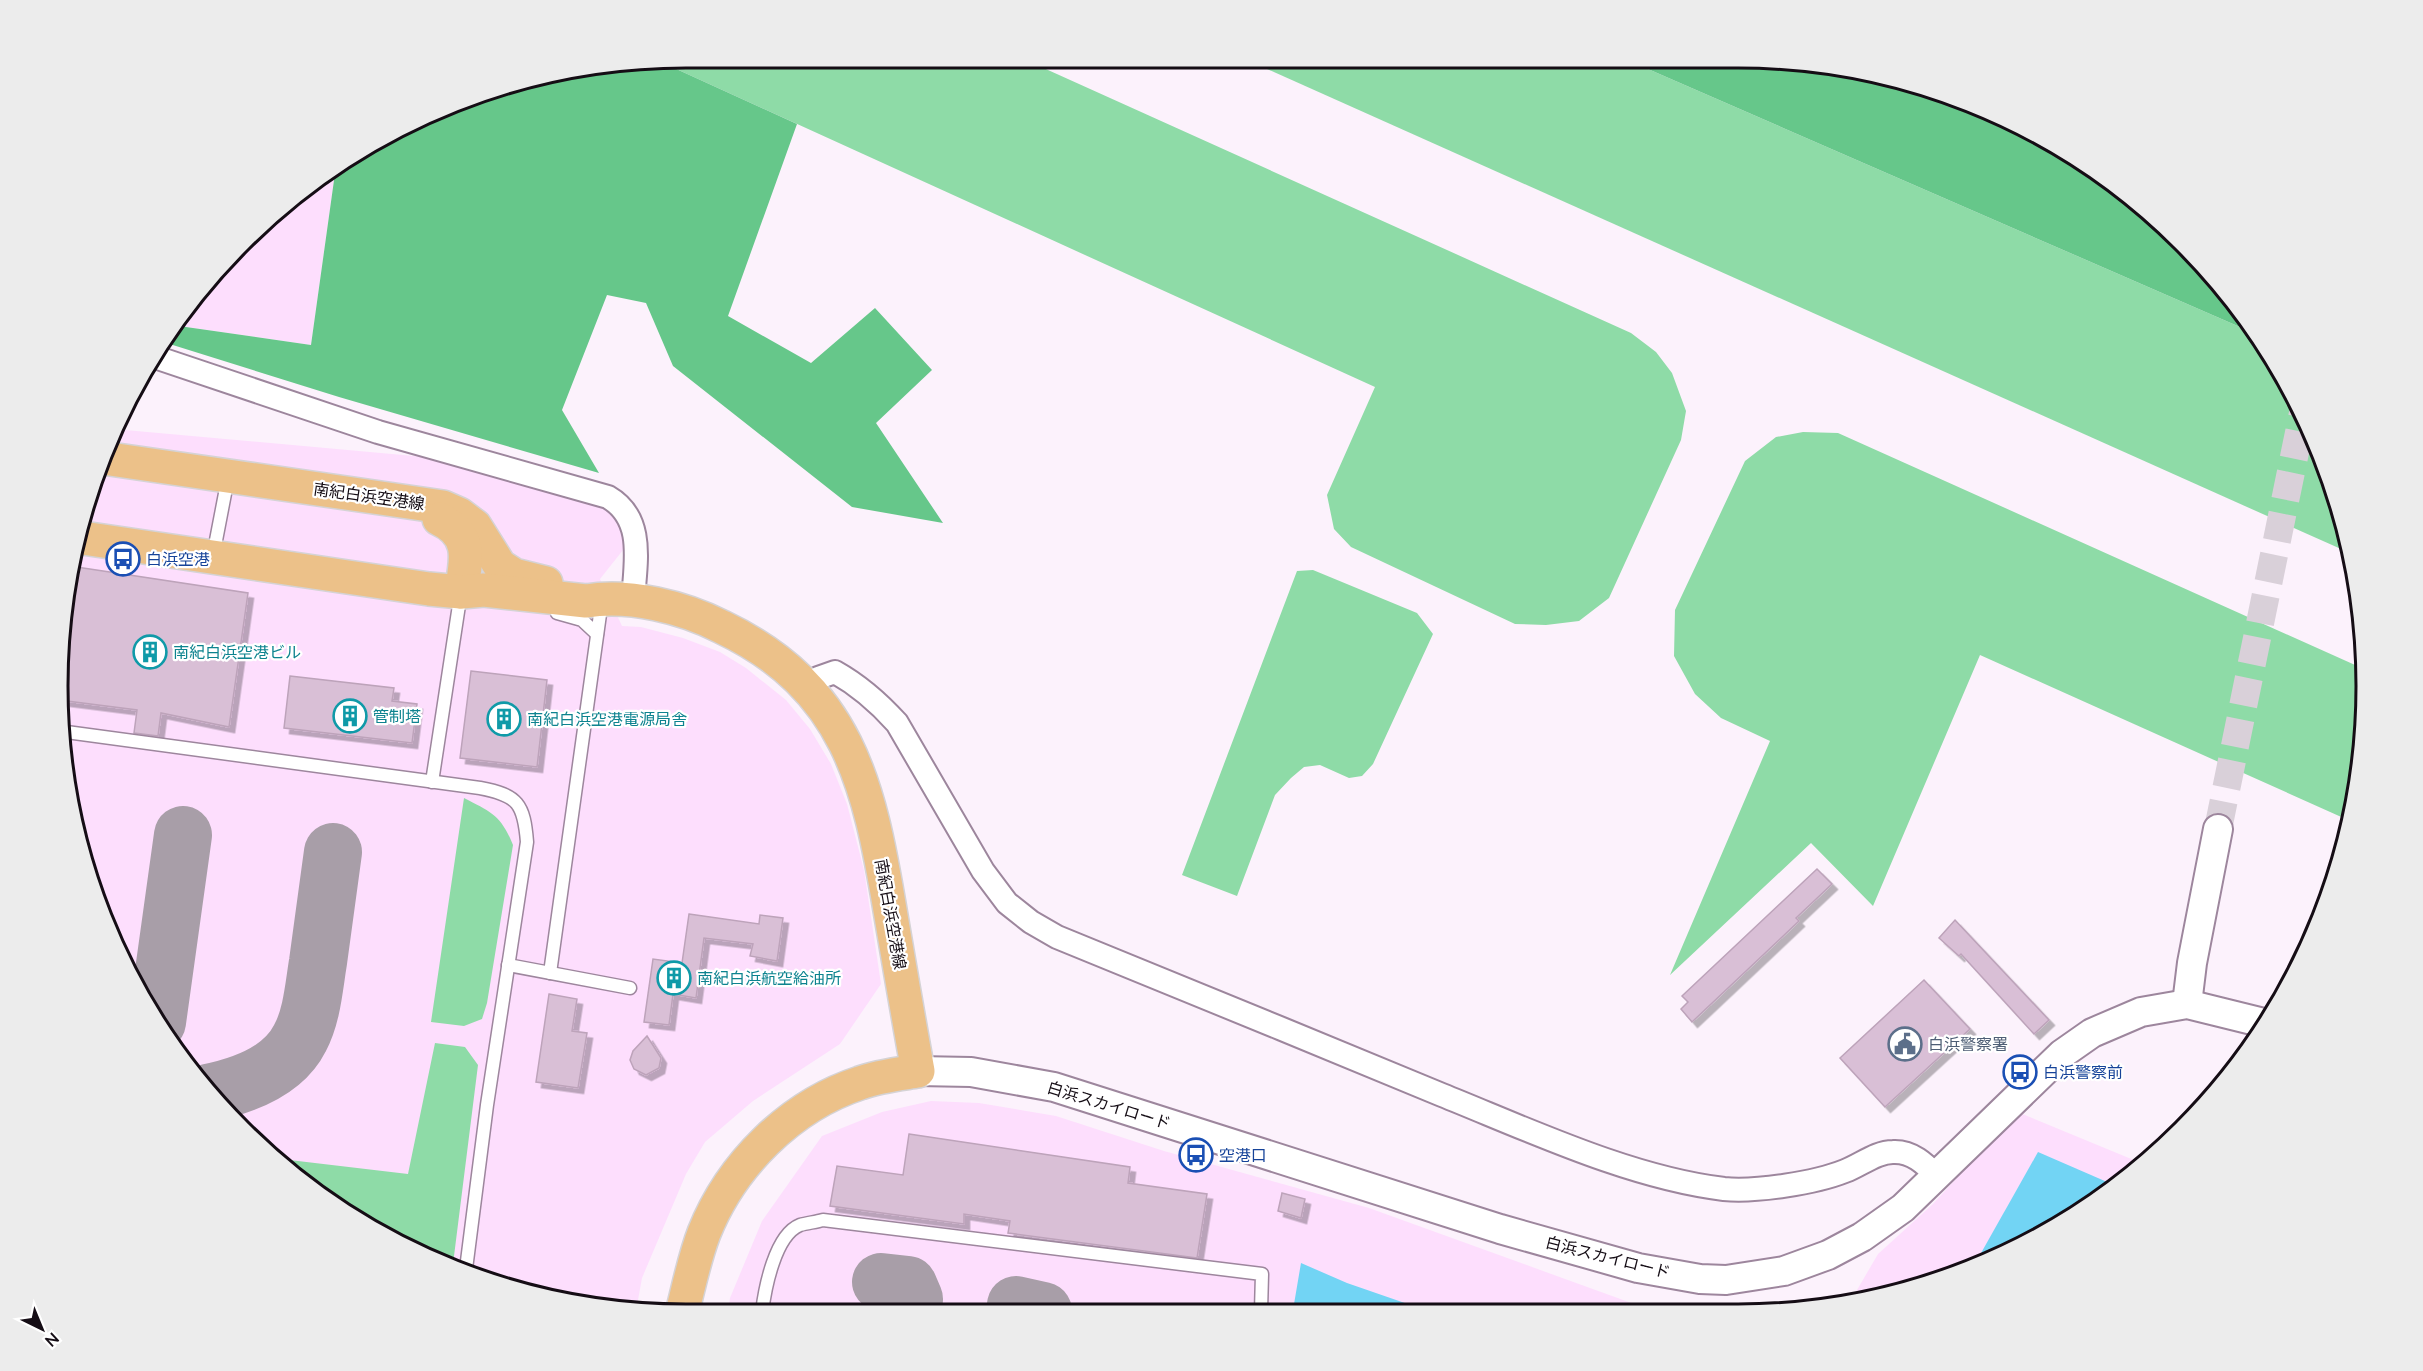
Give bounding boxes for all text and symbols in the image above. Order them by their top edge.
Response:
street label: 南紀白浜空港線 [312,478,426,516]
bus stop icon: 白浜空港 [105,541,141,577]
place label: 白浜空港 [146,549,210,571]
building icon: 南紀白浜空港ビル [132,634,168,670]
place label: 南紀白浜空港ビル [173,642,301,664]
building icon: 管制塔 [332,698,368,734]
building icon: 南紀白浜空港電源局舎 [486,701,522,737]
place label: 管制塔 [373,706,421,728]
place label: 南紀白浜空港電源局舎 [527,709,687,731]
street label: 南紀白浜空港線 [869,857,911,971]
building icon: 南紀白浜航空給油所 [656,960,692,996]
place label: 南紀白浜航空給油所 [697,968,841,990]
public building icon: 白浜警察署 [1887,1026,1923,1062]
place label: 白浜警察署 [1928,1034,2008,1056]
bus stop icon: 白浜警察前 [2002,1054,2038,1090]
place label: 白浜警察前 [2043,1062,2123,1084]
street label: 白浜スカイロード [1044,1077,1173,1135]
bus stop icon: 空港口 [1178,1137,1214,1173]
place label: 空港口 [1219,1145,1267,1167]
street label: 白浜スカイロード [1543,1232,1673,1284]
north arrow [12,1299,72,1359]
text: N [40,1327,63,1351]

